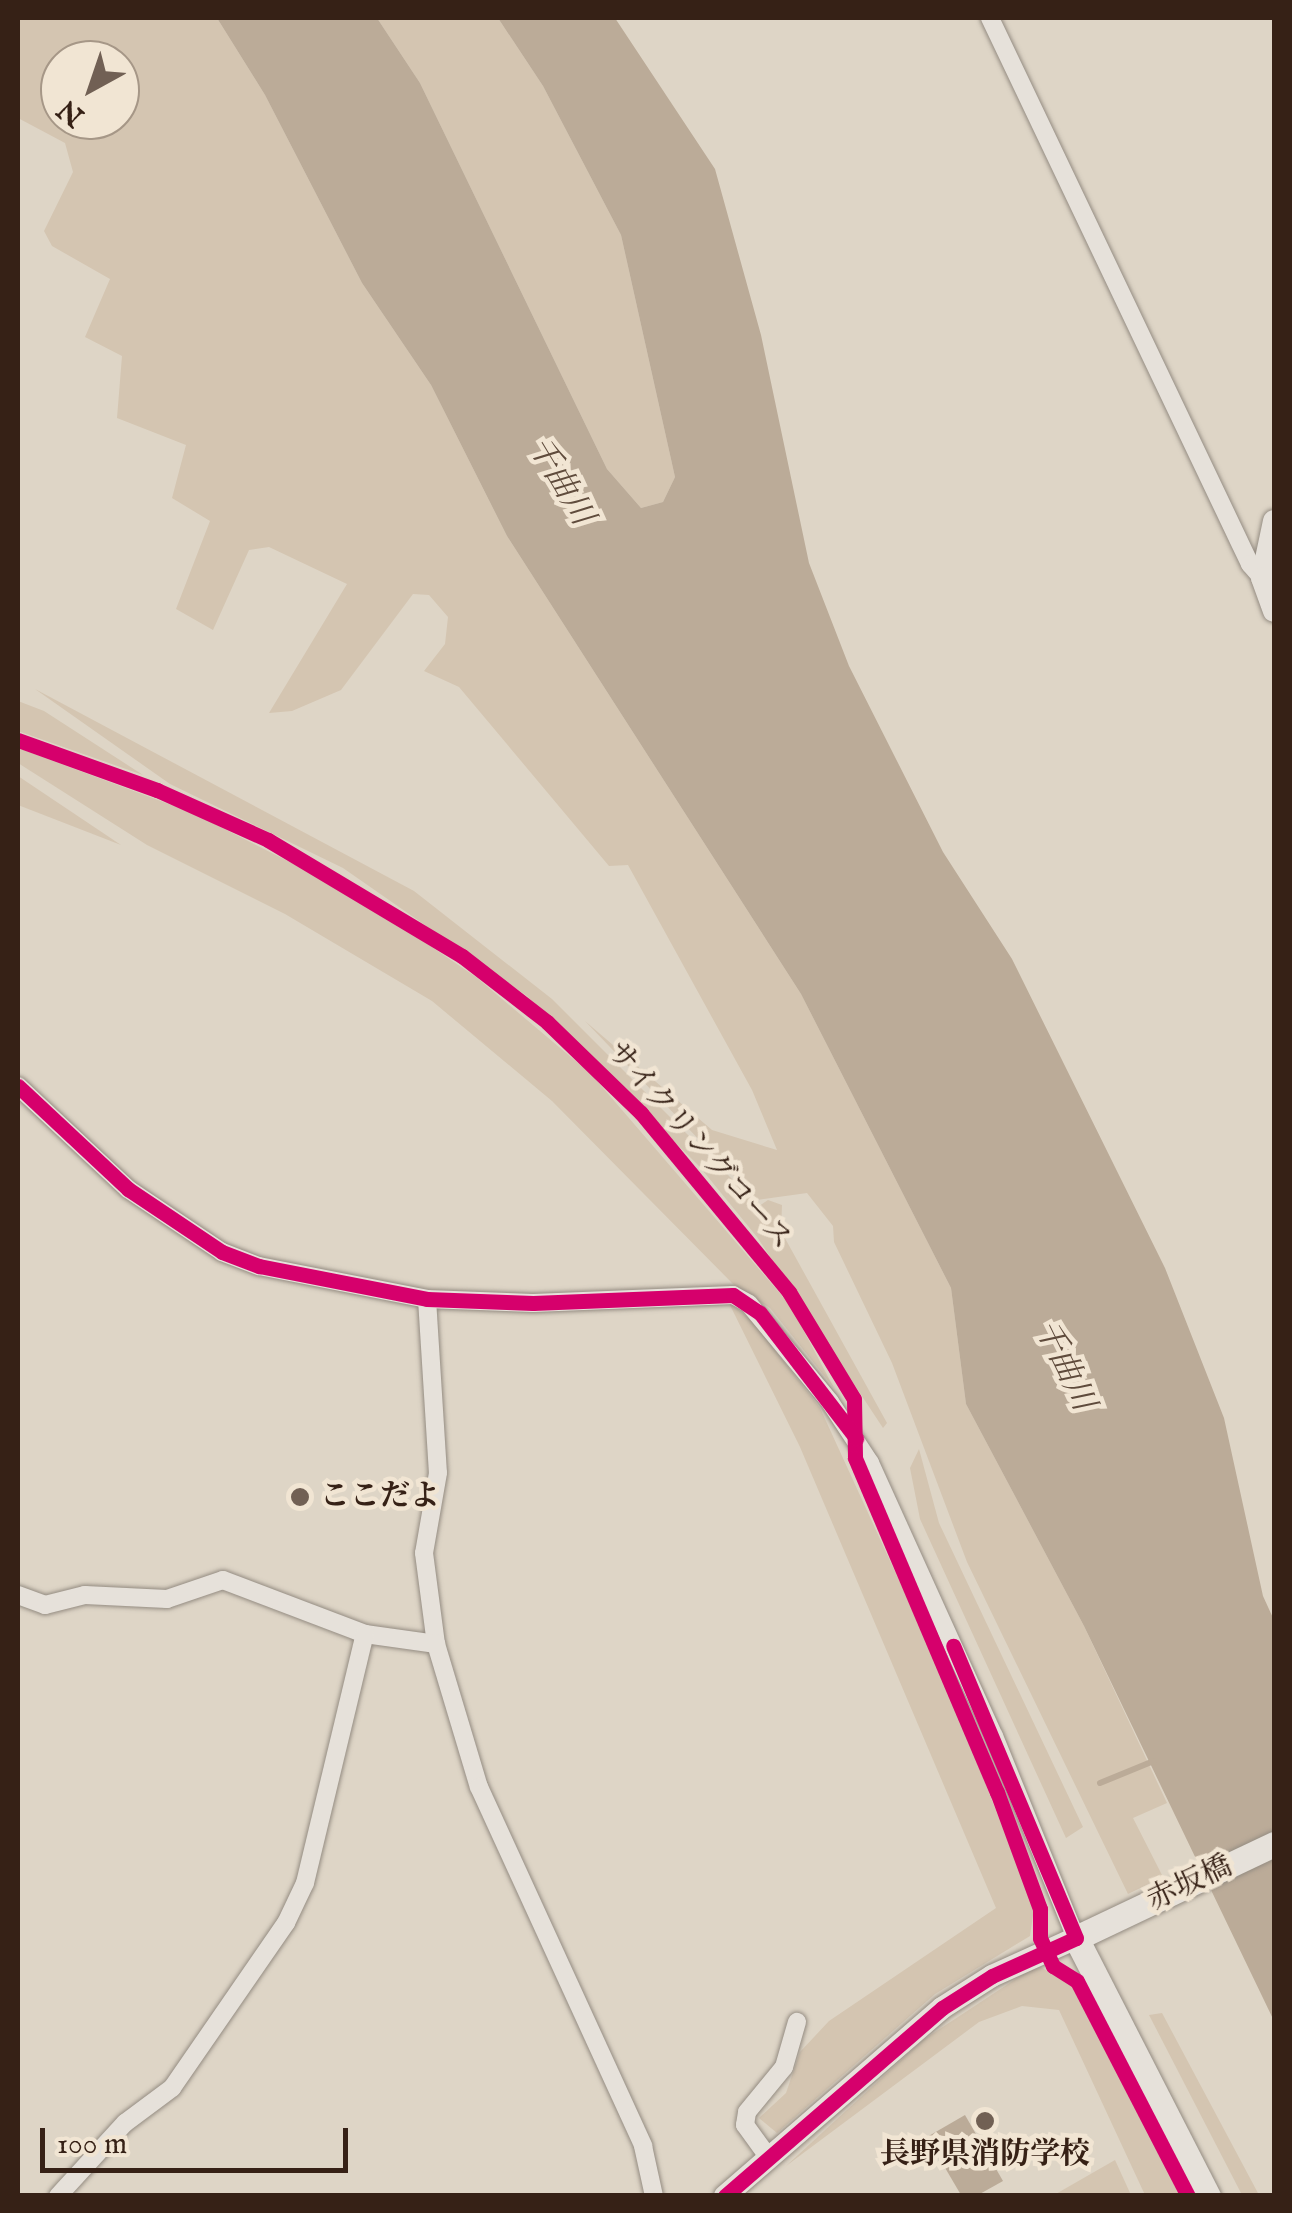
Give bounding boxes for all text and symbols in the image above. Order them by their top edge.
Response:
north arrow [40,40,140,140]
text: N [51,91,92,133]
water label: 千曲川 [518,431,600,533]
street label: サイクリングコース [597,1032,801,1260]
water label: 千曲川 [1025,1314,1101,1418]
place label: ここだよ [320,1479,440,1515]
marker: ここだよ [289,1486,311,1508]
street label: 赤坂橋 [1142,1849,1238,1919]
scale bar [45,2108,352,2170]
marker: 長野県消防学校 [974,2110,996,2132]
text: 100 m [57,2126,127,2164]
place label: 長野県消防学校 [880,2137,1090,2173]

